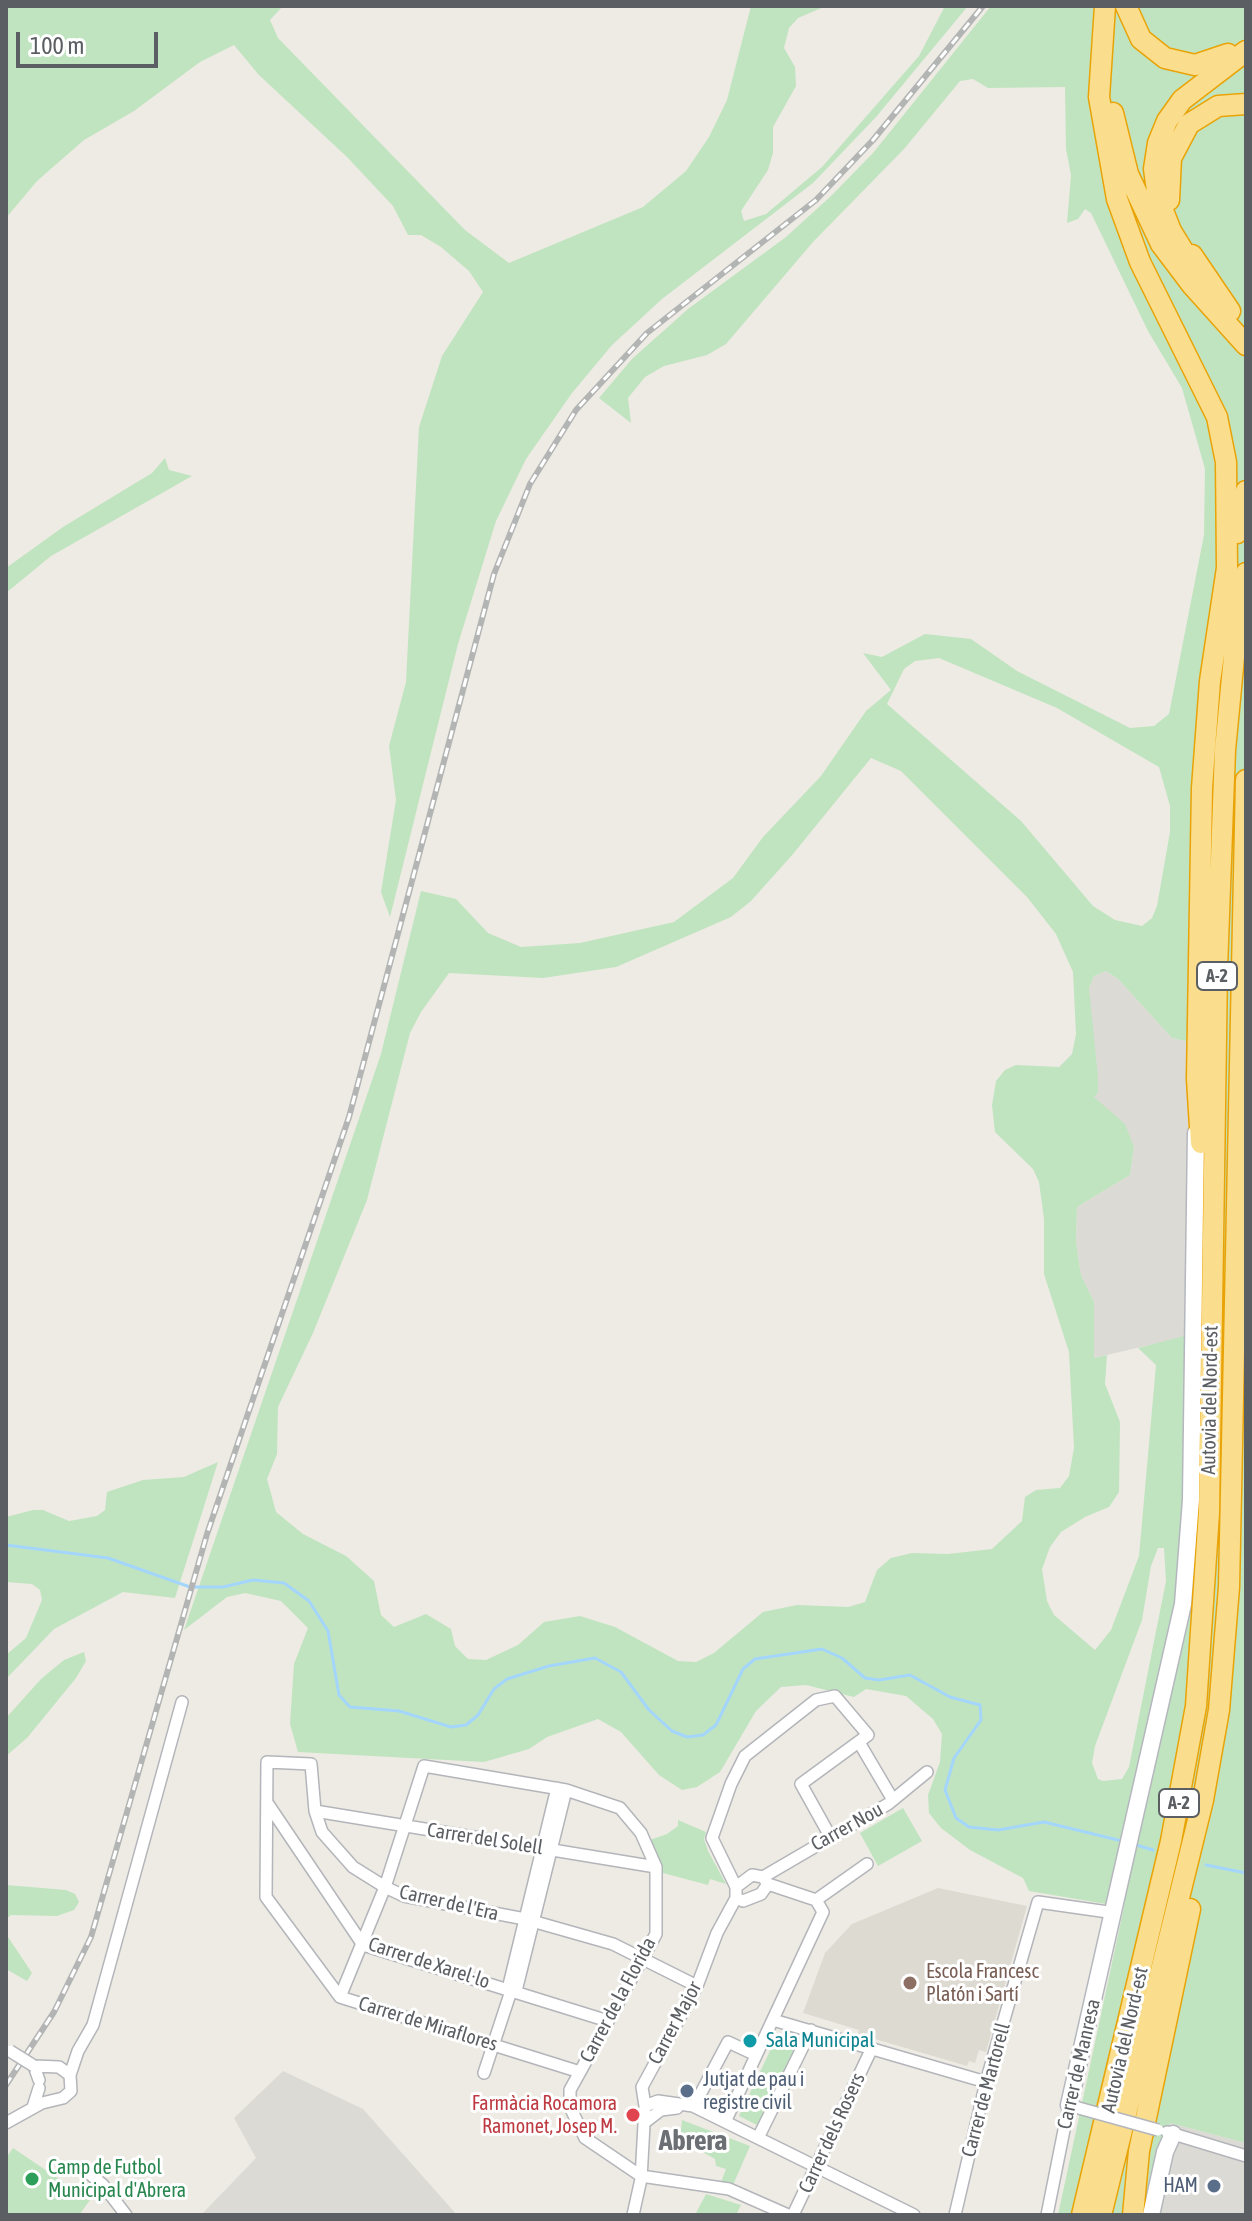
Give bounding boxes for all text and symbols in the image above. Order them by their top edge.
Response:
scale bar [20,16,162,66]
text: 100 m [30,32,84,59]
road number: A-2 [1197,962,1237,990]
street label: Autovia del Nord-est [1197,1325,1223,1475]
road number: A-2 [1159,1789,1199,1817]
street label: Carrer Nou [807,1797,887,1857]
street label: Carrer del Solell [425,1818,545,1860]
street label: Carrer de l'Era [397,1880,501,1926]
street label: Carrer de Xarel·lo [365,1932,493,1994]
street label: Carrer de la Florida [575,1933,661,2067]
place label: Escola Francesc Platón i Sartí [926,1960,1039,2007]
street label: Autovia del Nord-est [1097,1965,1153,2115]
marker: Escola Francesc Platón i Sartí [901,1974,919,1992]
street label: Carrer Major [643,1977,707,2069]
street label: Carrer de Miraflores [356,1991,500,2057]
street label: Carrer de Manresa [1052,1997,1106,2131]
street label: Carrer de Martorell [957,2020,1015,2160]
place label: Sala Municipal [766,2029,874,2053]
marker: Sala Municipal [741,2032,759,2050]
place label: Jutjat de pau i registre civil [703,2068,804,2115]
street label: Carrer dels Rosers [794,2069,870,2197]
marker: Jutjat de pau i registre civil [678,2082,696,2100]
place label: Farmàcia Rocamora Ramonet, Josep M. [472,2092,617,2139]
marker: Farmàcia Rocamora Ramonet, Josep M. [624,2106,642,2124]
district label: Abrera [659,2124,727,2158]
place label: Camp de Futbol Municipal d'Abrera [48,2156,186,2203]
marker: Camp de Futbol Municipal d'Abrera [23,2170,41,2188]
place label: HAM [1163,2174,1198,2198]
marker: HAM [1205,2177,1223,2195]

